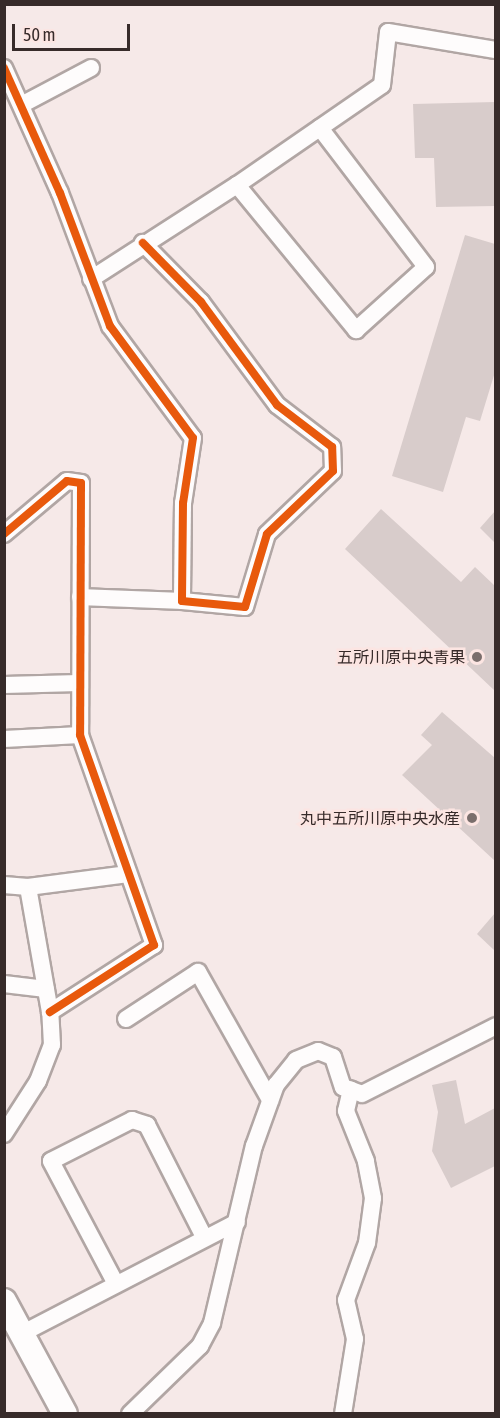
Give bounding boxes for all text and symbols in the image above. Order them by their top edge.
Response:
scale bar [15,12,134,50]
text: 50 m [23,24,55,45]
place label: 五所川原中央青果 [337,647,465,667]
marker: 五所川原中央青果 [470,650,484,664]
place label: 丸中五所川原中央水産 [300,808,460,828]
marker: 丸中五所川原中央水産 [465,811,479,825]

